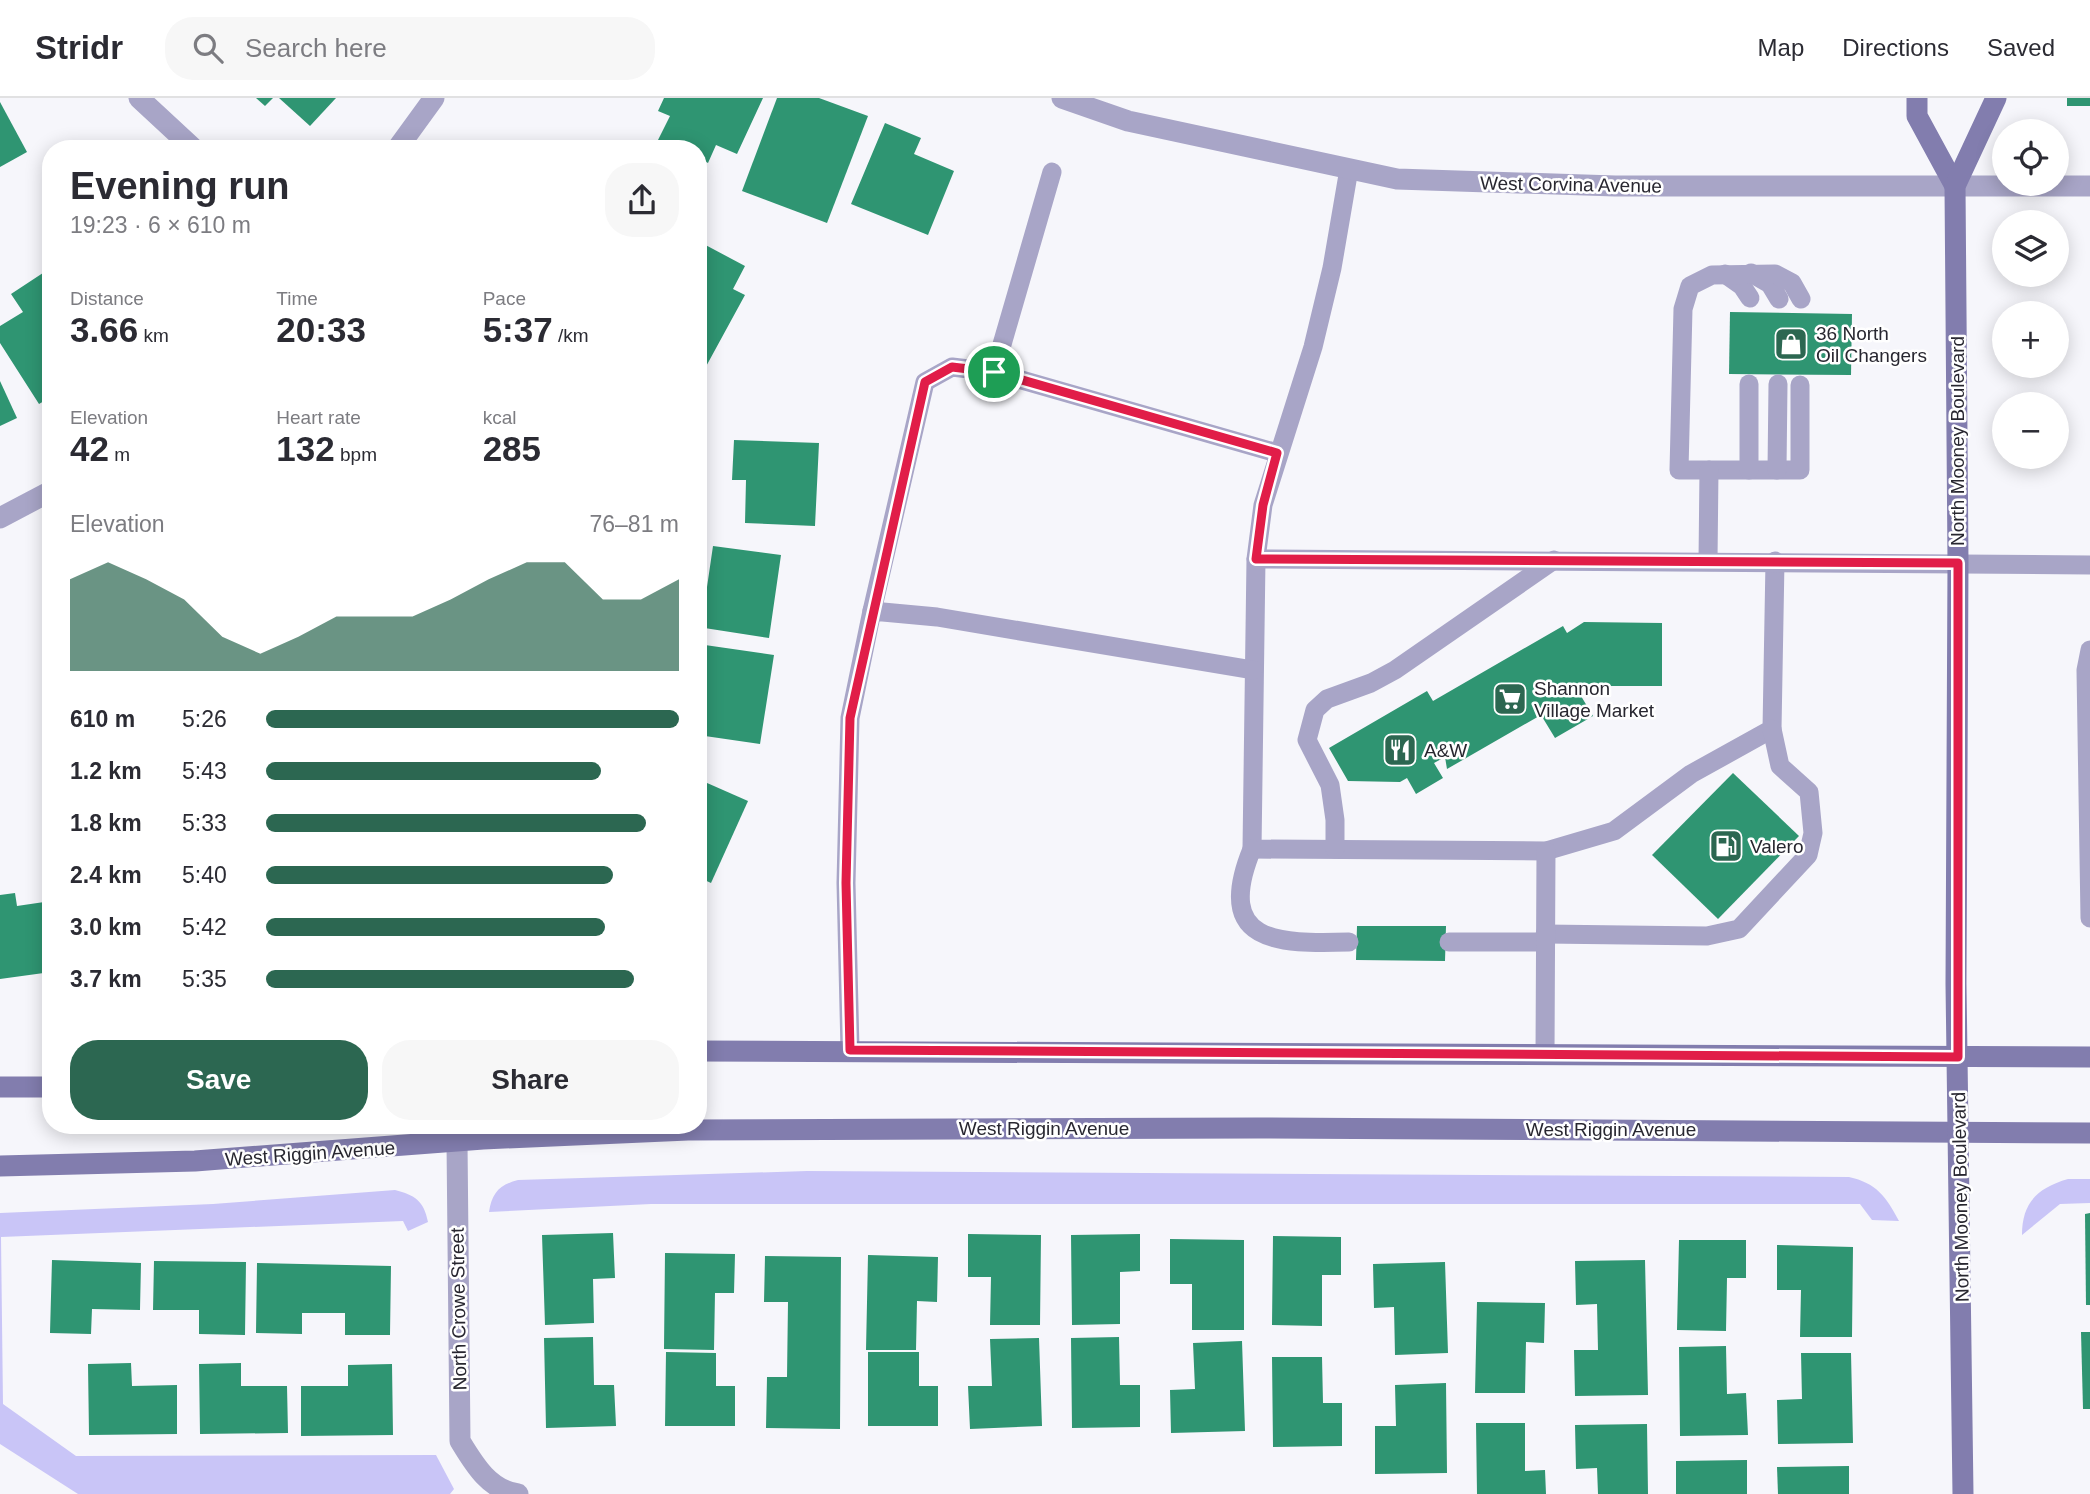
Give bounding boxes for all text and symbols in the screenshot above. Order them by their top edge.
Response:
search box [165,17,655,80]
text: Stridr [35,29,123,66]
icon: search [189,29,227,67]
text: Search here [245,33,387,63]
text: Map [1758,34,1804,61]
text: Directions [1842,34,1949,61]
text: Saved [1987,34,2055,61]
map controls [1992,119,2069,469]
button: locate [1992,119,2069,196]
button: share [605,163,679,237]
text: Evening run [70,165,290,207]
street label: West Corvina Avenue [1480,172,1662,197]
button: layers [1992,210,2069,287]
text: 19:23 · 6 × 610 m [70,212,251,238]
text: Distance [70,288,144,309]
text: Time [276,288,318,309]
text: Pace [483,288,526,309]
button: + [1992,301,2069,378]
text: 3.66 [70,310,138,349]
text: 20:33 [276,310,366,349]
text: 5:37 [483,310,553,349]
place label: 36 North Oil Changers [1816,323,1927,366]
text: km [138,325,169,346]
text: /km [553,325,589,346]
shop icon: 36 North Oil Changers [1772,325,1810,363]
street label: North Mooney Boulevard [1947,336,1968,546]
pin [964,342,1024,402]
icon: arrive [975,353,1013,391]
button: − [1992,392,2069,469]
text: Elevation [70,407,148,428]
text: Heart rate [276,407,361,428]
text: kcal [483,407,516,428]
text: 42 [70,429,109,468]
text: 132 [276,429,335,468]
text: 285 [483,429,541,468]
text: m [109,444,130,465]
text: bpm [335,444,377,465]
text: Elevation [70,511,165,537]
text: 76–81 m [589,511,679,537]
place label: Shannon Village Market [1534,678,1655,721]
supermarket icon: Shannon Village Market [1491,680,1529,718]
text: 610 m [70,706,135,732]
text: 5:26 [182,706,227,732]
restaurant icon: A&W [1381,731,1419,769]
place label: A&W [1424,740,1467,761]
text: 1.2 km [70,758,142,784]
text: 5:43 [182,758,227,784]
text: 1.8 km [70,810,142,836]
text: 5:33 [182,810,227,836]
fuel station icon: Valero [1707,827,1745,865]
place label: Valero [1750,836,1804,857]
text: 2.4 km [70,862,142,888]
text: 5:40 [182,862,227,888]
text: 3.0 km [70,914,142,940]
text: 5:42 [182,914,227,940]
text: 3.7 km [70,966,142,992]
text: 5:35 [182,966,227,992]
button: Save [70,1040,368,1120]
button: Share [382,1040,679,1120]
street label: North Mooney Boulevard [1948,1092,1973,1302]
street label: West Riggin Avenue [959,1118,1129,1139]
street label: West Riggin Avenue [1526,1119,1696,1140]
street label: West Riggin Avenue [224,1137,396,1170]
street label: North Crowe Street [447,1227,470,1390]

